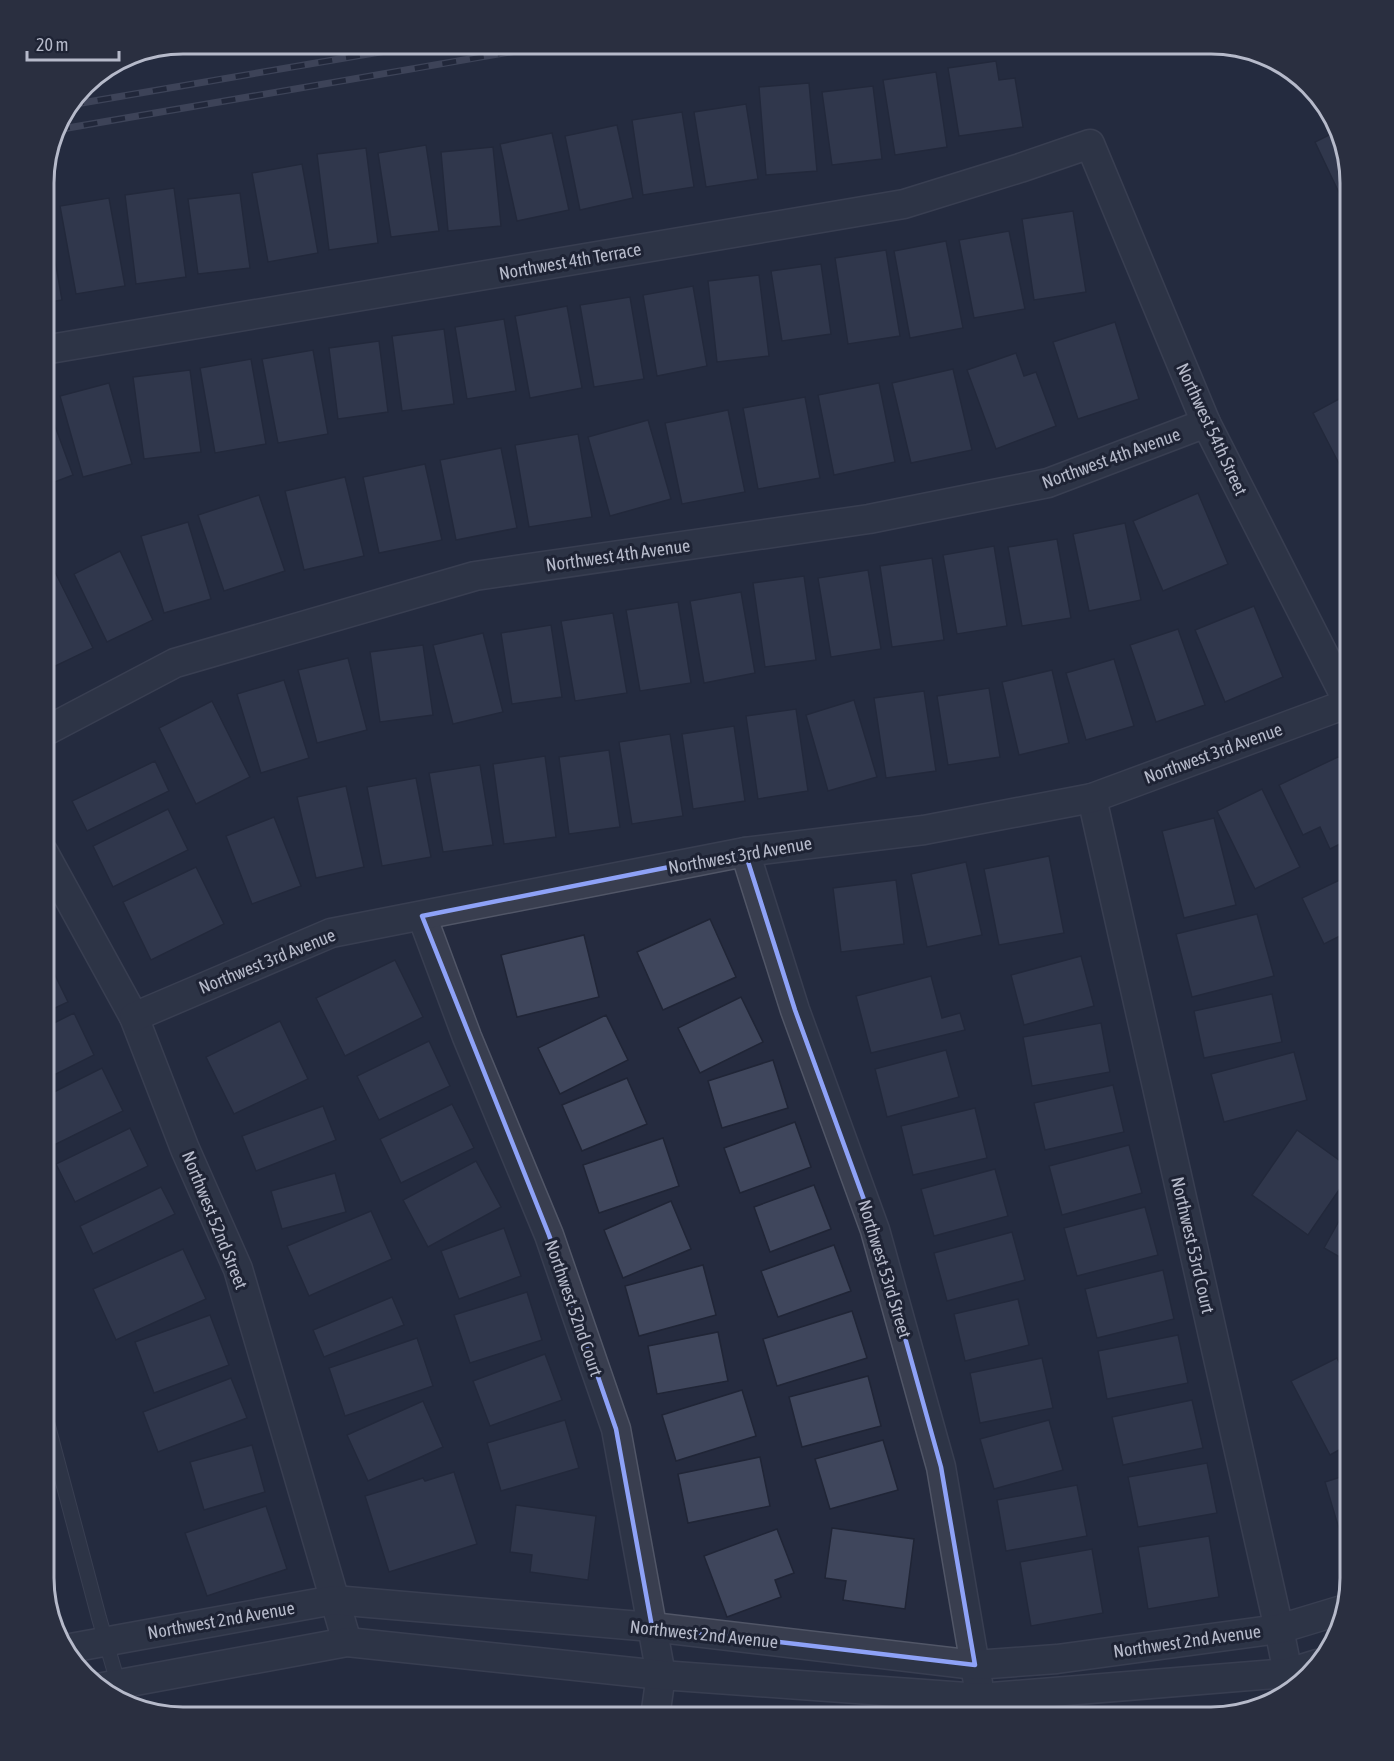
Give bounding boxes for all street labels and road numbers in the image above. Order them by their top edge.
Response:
street label: Northwest 4th Terrace [497,238,643,284]
street label: Northwest 54th Street [1172,359,1252,499]
street label: Northwest 4th Avenue [1039,423,1183,493]
street label: Northwest 4th Avenue [544,534,692,576]
street label: Northwest 3rd Avenue [1141,718,1285,788]
street label: Northwest 3rd Avenue [667,832,813,878]
street label: Northwest 3rd Avenue [196,924,338,998]
street label: Northwest 52nd Street [178,1148,252,1292]
street label: Northwest 53rd Court [1167,1175,1219,1315]
street label: Northwest 53rd Street [854,1197,916,1341]
street label: Northwest 52nd Court [541,1237,607,1379]
street label: Northwest 2nd Avenue [146,1597,296,1643]
street label: Northwest 2nd Avenue [629,1616,779,1652]
street label: Northwest 2nd Avenue [1112,1620,1262,1662]

